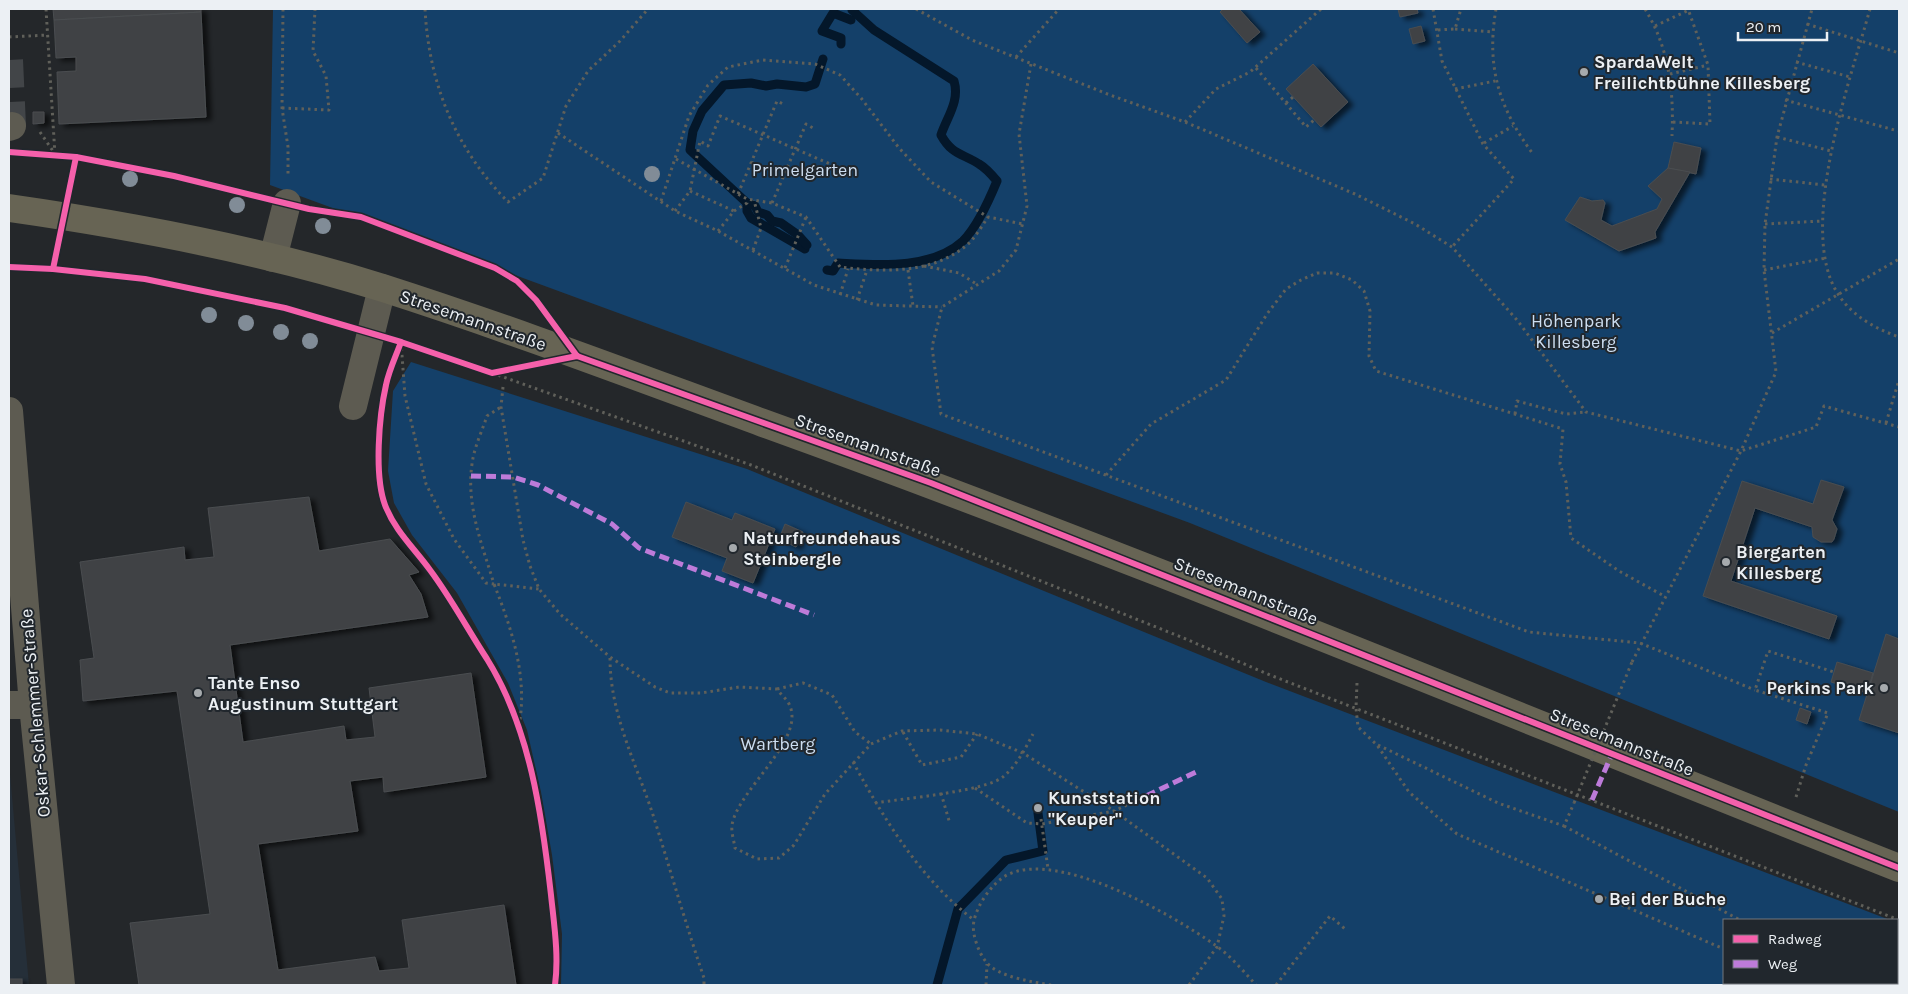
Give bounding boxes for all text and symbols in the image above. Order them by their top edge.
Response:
scale bar [1738,10,1827,42]
text: 20 m [1746,18,1781,36]
place label: SpardaWelt Freilichtbühne Killesberg [1594,51,1811,94]
marker: SpardaWelt Freilichtbühne Killesberg [1578,66,1590,78]
park label: Primelgarten [752,159,858,181]
street label: Stresemannstraße [397,285,549,355]
park label: Höhenpark Killesberg [1531,310,1621,353]
street label: Stresemannstraße [792,408,944,482]
place label: Naturfreundehaus Steinbergle [743,527,901,570]
place label: Biergarten Killesberg [1736,541,1826,584]
marker: Naturfreundehaus Steinbergle [727,542,739,554]
street label: Stresemannstraße [1171,552,1321,630]
marker: Biergarten Killesberg [1720,556,1732,568]
street label: Oskar-Schlemmer-Straße [15,608,55,818]
place label: Tante Enso Augustinum Stuttgart [208,672,398,715]
place label: Perkins Park [1766,677,1874,699]
marker: Perkins Park [1878,682,1890,694]
marker: Tante Enso Augustinum Stuttgart [192,687,204,699]
street label: Stresemannstraße [1547,703,1697,781]
park label: Wartberg [741,733,816,755]
place label: Kunststation "Keuper" [1048,787,1160,830]
marker: Kunststation "Keuper" [1032,802,1044,814]
place label: Bei der Buche [1609,888,1726,910]
marker: Bei der Buche [1593,893,1605,905]
legend [1723,919,1898,984]
text: Radweg [1768,930,1822,948]
text: Weg [1768,955,1798,973]

